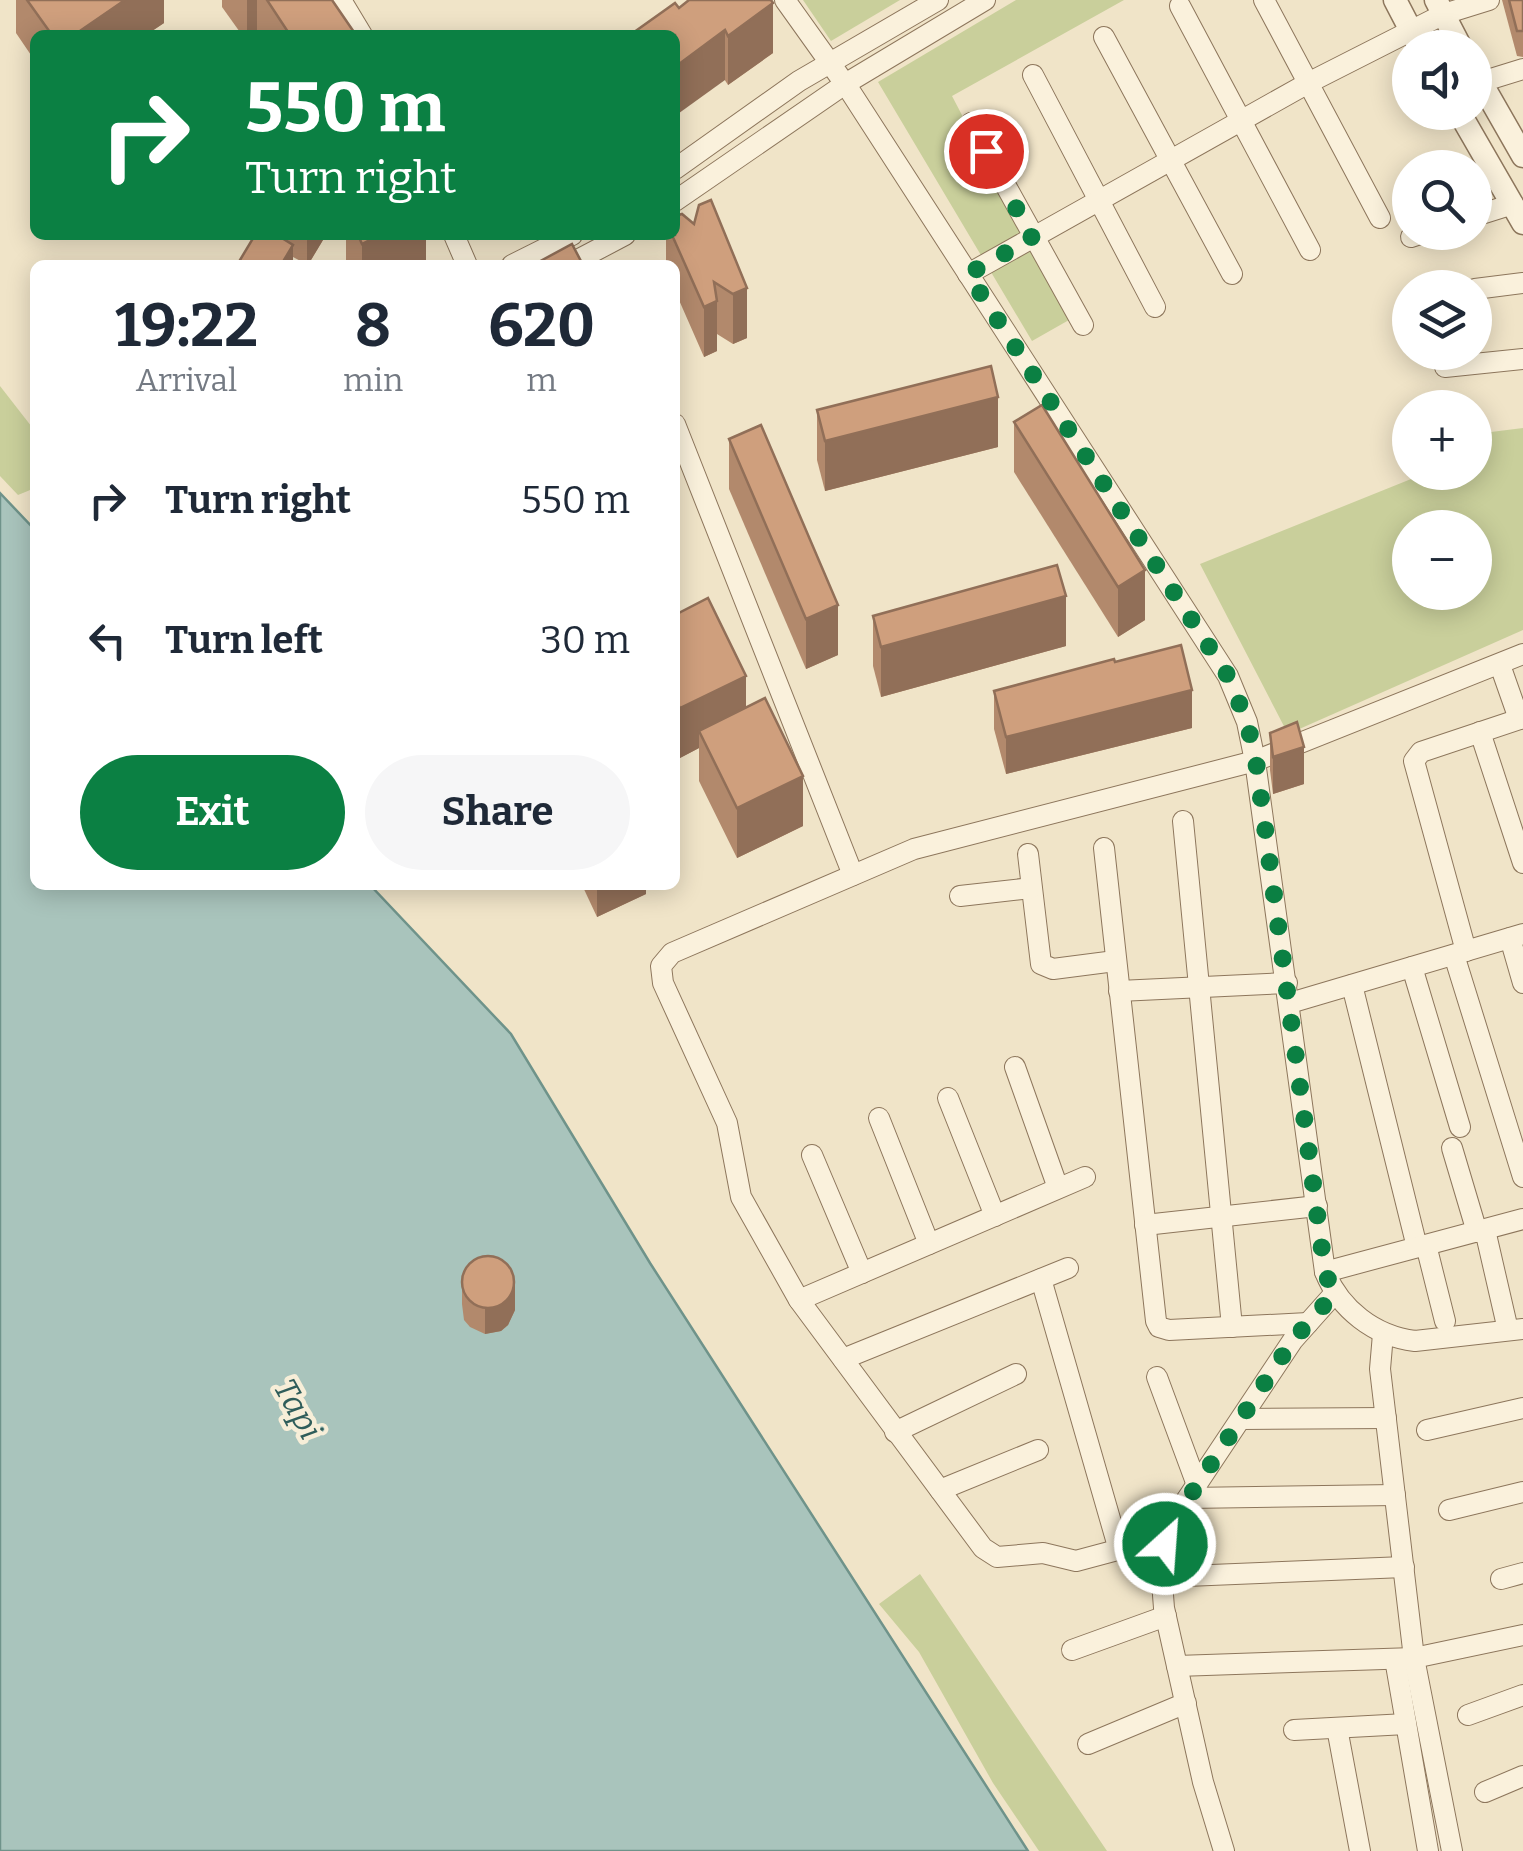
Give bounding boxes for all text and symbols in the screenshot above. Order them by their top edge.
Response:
map controls [1392,30,1492,610]
button: sound [1392,30,1492,130]
text: 550 m [245,66,445,150]
icon: right [80,70,210,200]
pin [944,109,1029,194]
icon: arrive [959,124,1014,179]
button: search [1392,150,1492,250]
text: Turn right [245,151,457,205]
button: layers [1392,270,1492,370]
text: 19:22 [115,290,258,362]
text: 8 [355,290,391,362]
text: 620 [488,290,595,362]
text: Arrival [136,361,237,399]
text: min [343,361,403,399]
text: m [526,361,557,399]
button: + [1392,390,1492,490]
icon: right [80,473,135,528]
text: Turn right [165,477,351,523]
text: 550 m [521,477,630,523]
button: − [1392,510,1492,610]
icon: left [80,613,135,668]
text: Turn left [165,617,323,663]
text: 30 m [540,617,630,663]
button: Exit [80,755,345,870]
button: Share [365,755,630,870]
water label: Tapi [266,1372,330,1446]
position arrow [1113,1492,1217,1596]

